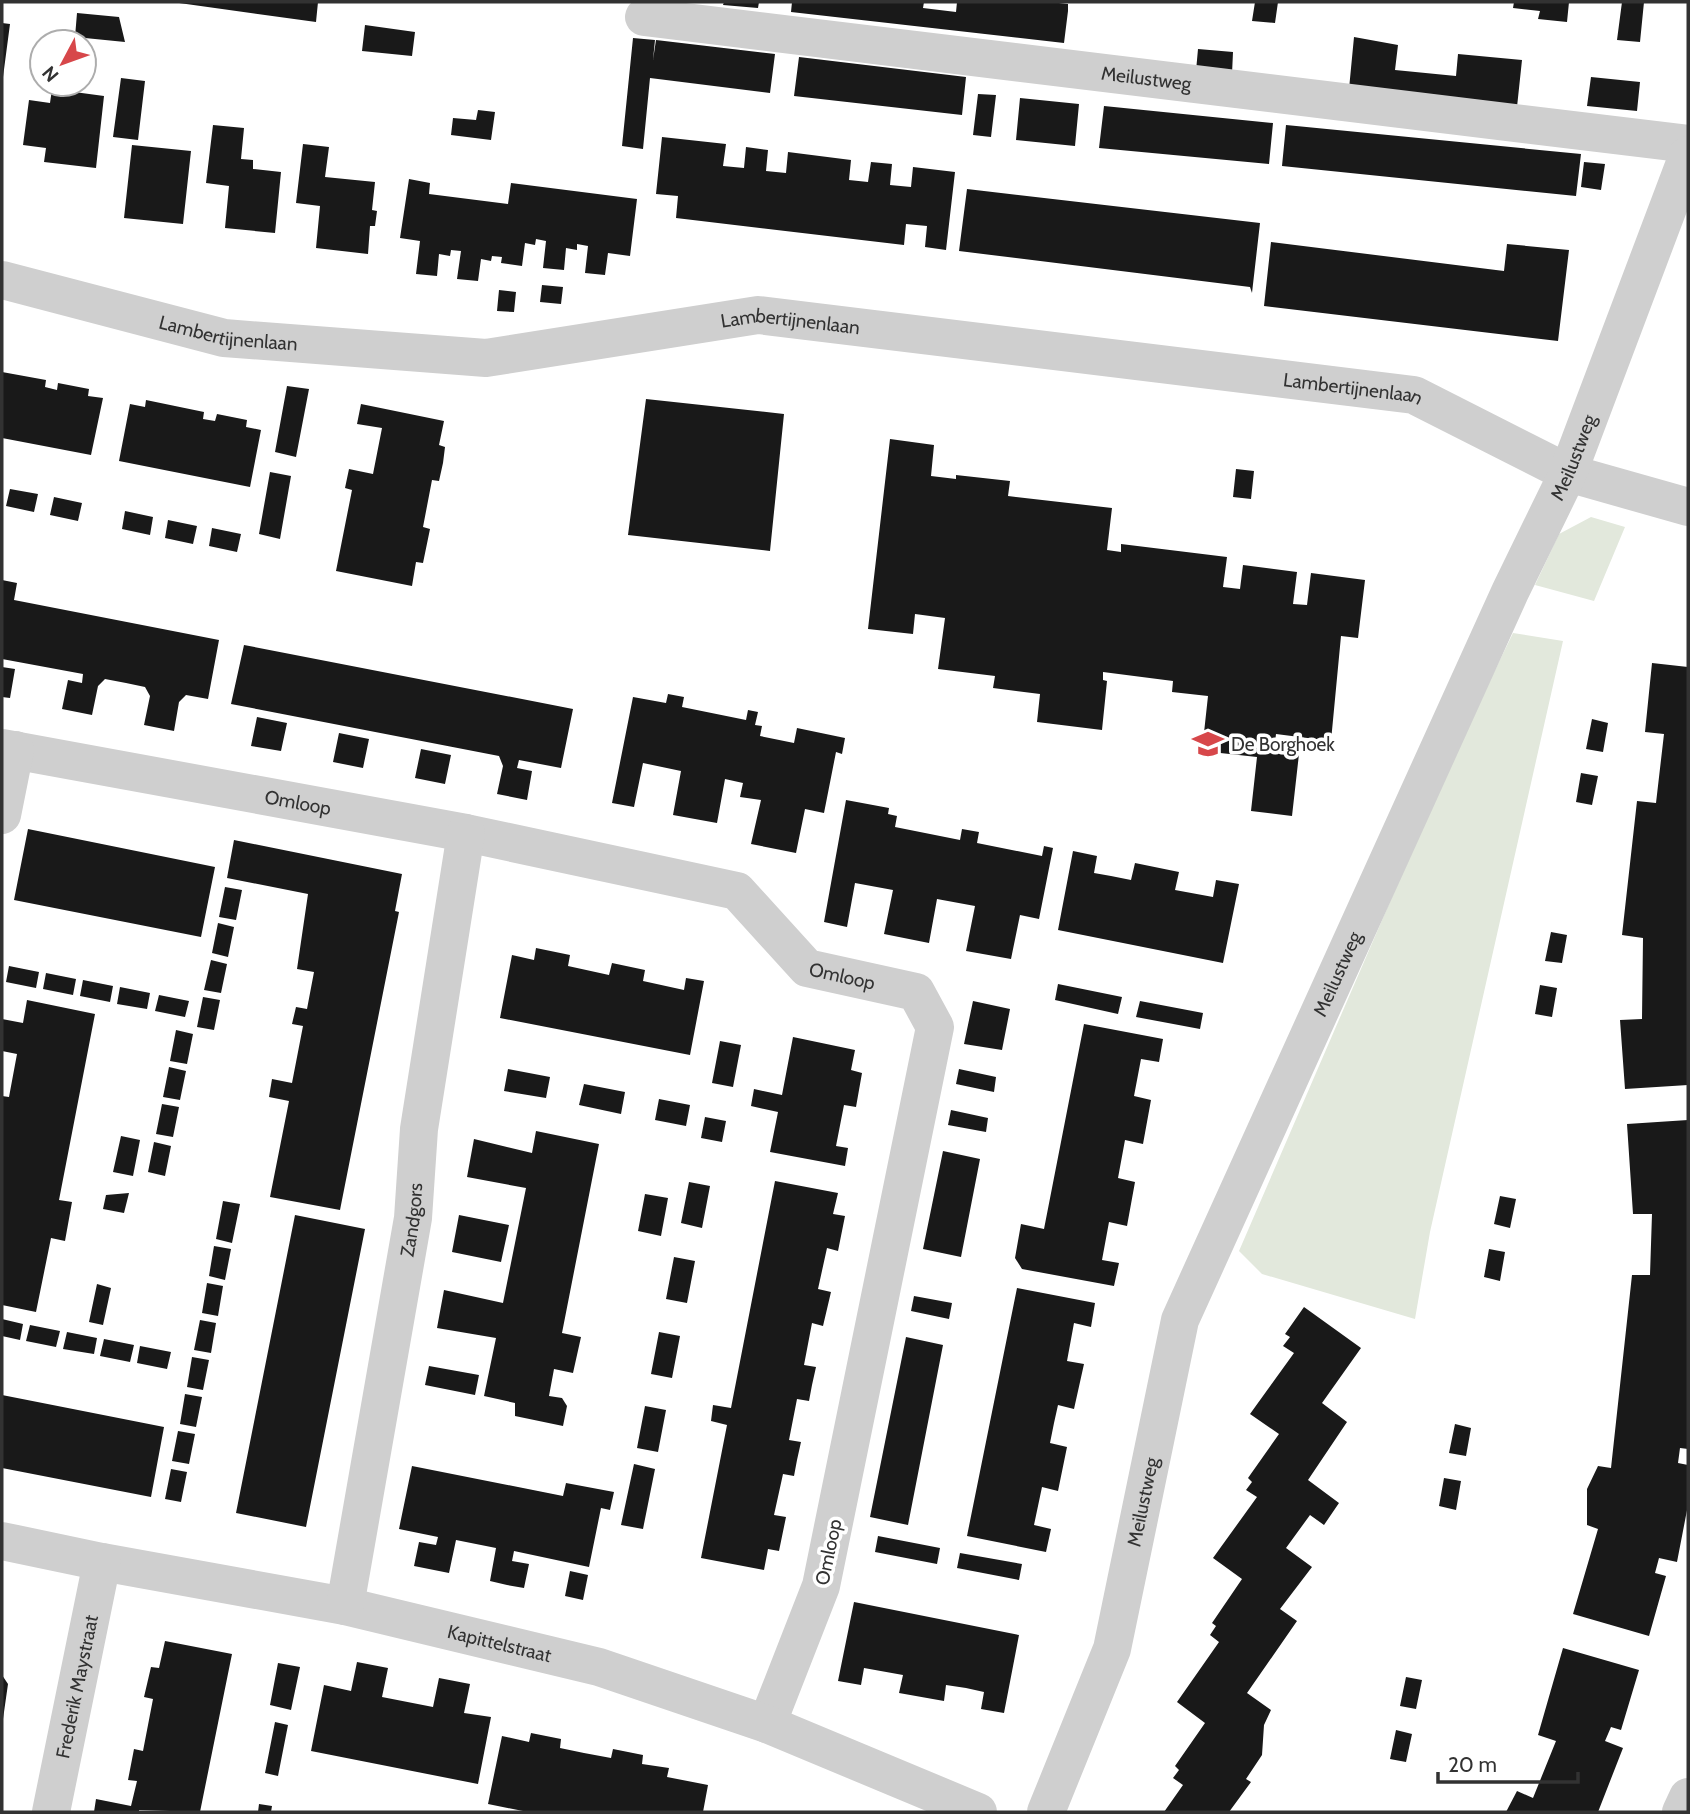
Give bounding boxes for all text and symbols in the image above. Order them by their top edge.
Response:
north arrow [28,28,98,98]
text: N [37,61,64,86]
street label: Meilustweg [1100,62,1193,96]
street label: Lambertijnenlaan [719,304,861,339]
street label: Lambertijnenlaan [156,311,298,356]
street label: Lambertijnenlaan [1282,368,1427,410]
street label: Meilustweg [1545,411,1601,504]
school or university icon: De Borghoek [1191,727,1225,761]
place label: De Borghoek [1231,733,1335,756]
street label: Omloop [263,785,333,820]
street label: Meilustweg [1308,927,1367,1020]
street label: Omloop [807,958,877,995]
street label: Zandgors [395,1182,427,1259]
street label: Meilustweg [1122,1455,1163,1549]
street label: Omloop [810,1517,847,1587]
street label: Frederik Maystraat [51,1612,103,1760]
street label: Kapittelstraat [445,1620,554,1667]
scale bar [1438,1741,1578,1785]
text: 20 m [1448,1752,1497,1777]

